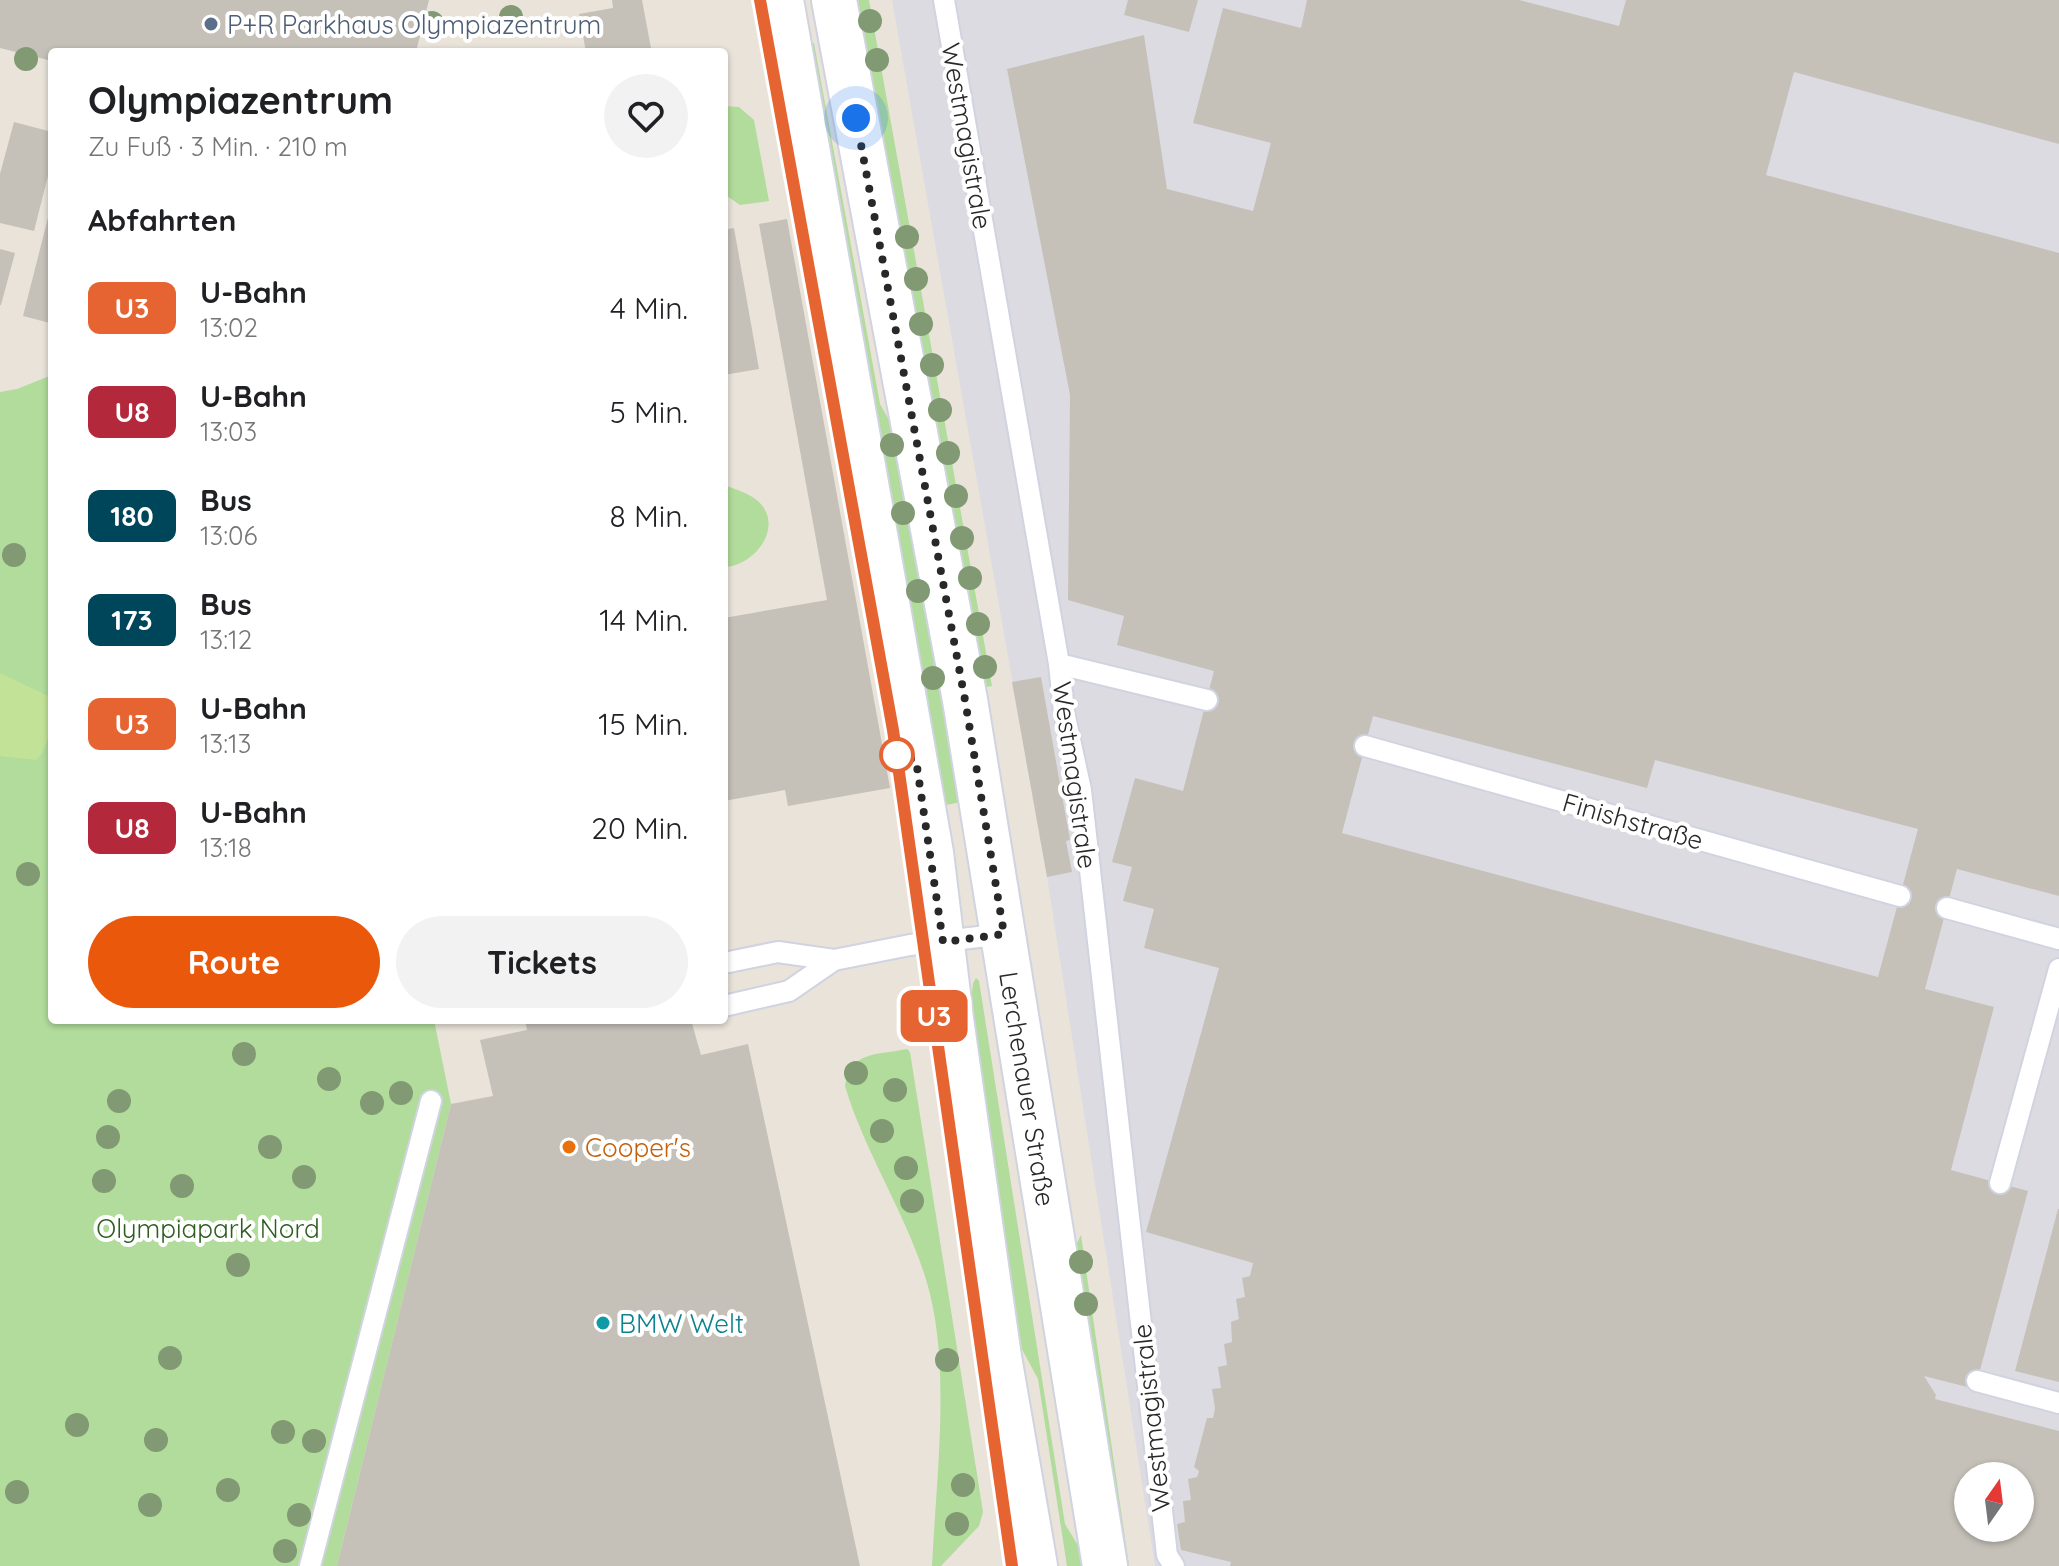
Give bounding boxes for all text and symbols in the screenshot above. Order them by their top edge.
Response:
place label: P+R Parkhaus Olympiazentrum [227,8,601,41]
marker: P+R Parkhaus Olympiazentrum [202,15,220,33]
street label: Westmagistrale [934,40,1000,232]
button: heart [604,74,688,158]
text: Olympiazentrum [88,76,393,124]
your location [836,98,876,138]
text: Zu Fuß · 3 Min. · 210 m [88,130,348,163]
text: Abfahrten [88,201,236,239]
text: U-Bahn [200,273,307,311]
text: 4 Min. [610,289,688,327]
text: U3 [115,290,149,325]
text: 13:02 [200,311,258,344]
text: U-Bahn [200,377,307,415]
text: 5 Min. [609,393,688,431]
text: U8 [114,394,150,429]
text: 13:03 [200,415,257,448]
text: Bus [200,481,252,519]
text: 8 Min. [610,497,688,535]
text: 180 [110,498,154,533]
text: 13:06 [200,519,258,552]
text: Bus [200,585,252,623]
text: 14 Min. [599,601,688,639]
text: 173 [111,602,153,637]
text: 13:12 [200,623,252,656]
street label: Westmagistrale [1046,679,1104,871]
text: U-Bahn [200,689,307,727]
text: 15 Min. [598,705,688,743]
text: U3 [115,706,149,741]
text: 13:13 [200,727,251,760]
unlabelled marker [880,738,914,772]
street label: Finishstraße [1559,785,1707,857]
text: U-Bahn [200,793,307,831]
text: 20 Min. [591,809,688,847]
text: U8 [114,810,150,845]
text: 13:18 [200,831,252,864]
button: Route [88,916,380,1008]
button: Tickets [396,916,688,1008]
street label: Lerchenauer Straße [993,969,1063,1209]
line badge: U3 [898,990,970,1042]
text: U3 [917,998,951,1033]
place label: Cooper's [585,1131,691,1164]
marker: Cooper's [560,1138,578,1156]
park label: Olympiapark Nord [96,1212,320,1245]
place label: BMW Welt [619,1307,744,1340]
marker: BMW Welt [594,1314,612,1332]
street label: Westmagistrale [1125,1323,1177,1513]
north arrow [1954,1462,2034,1542]
map controls [1954,1462,2034,1542]

